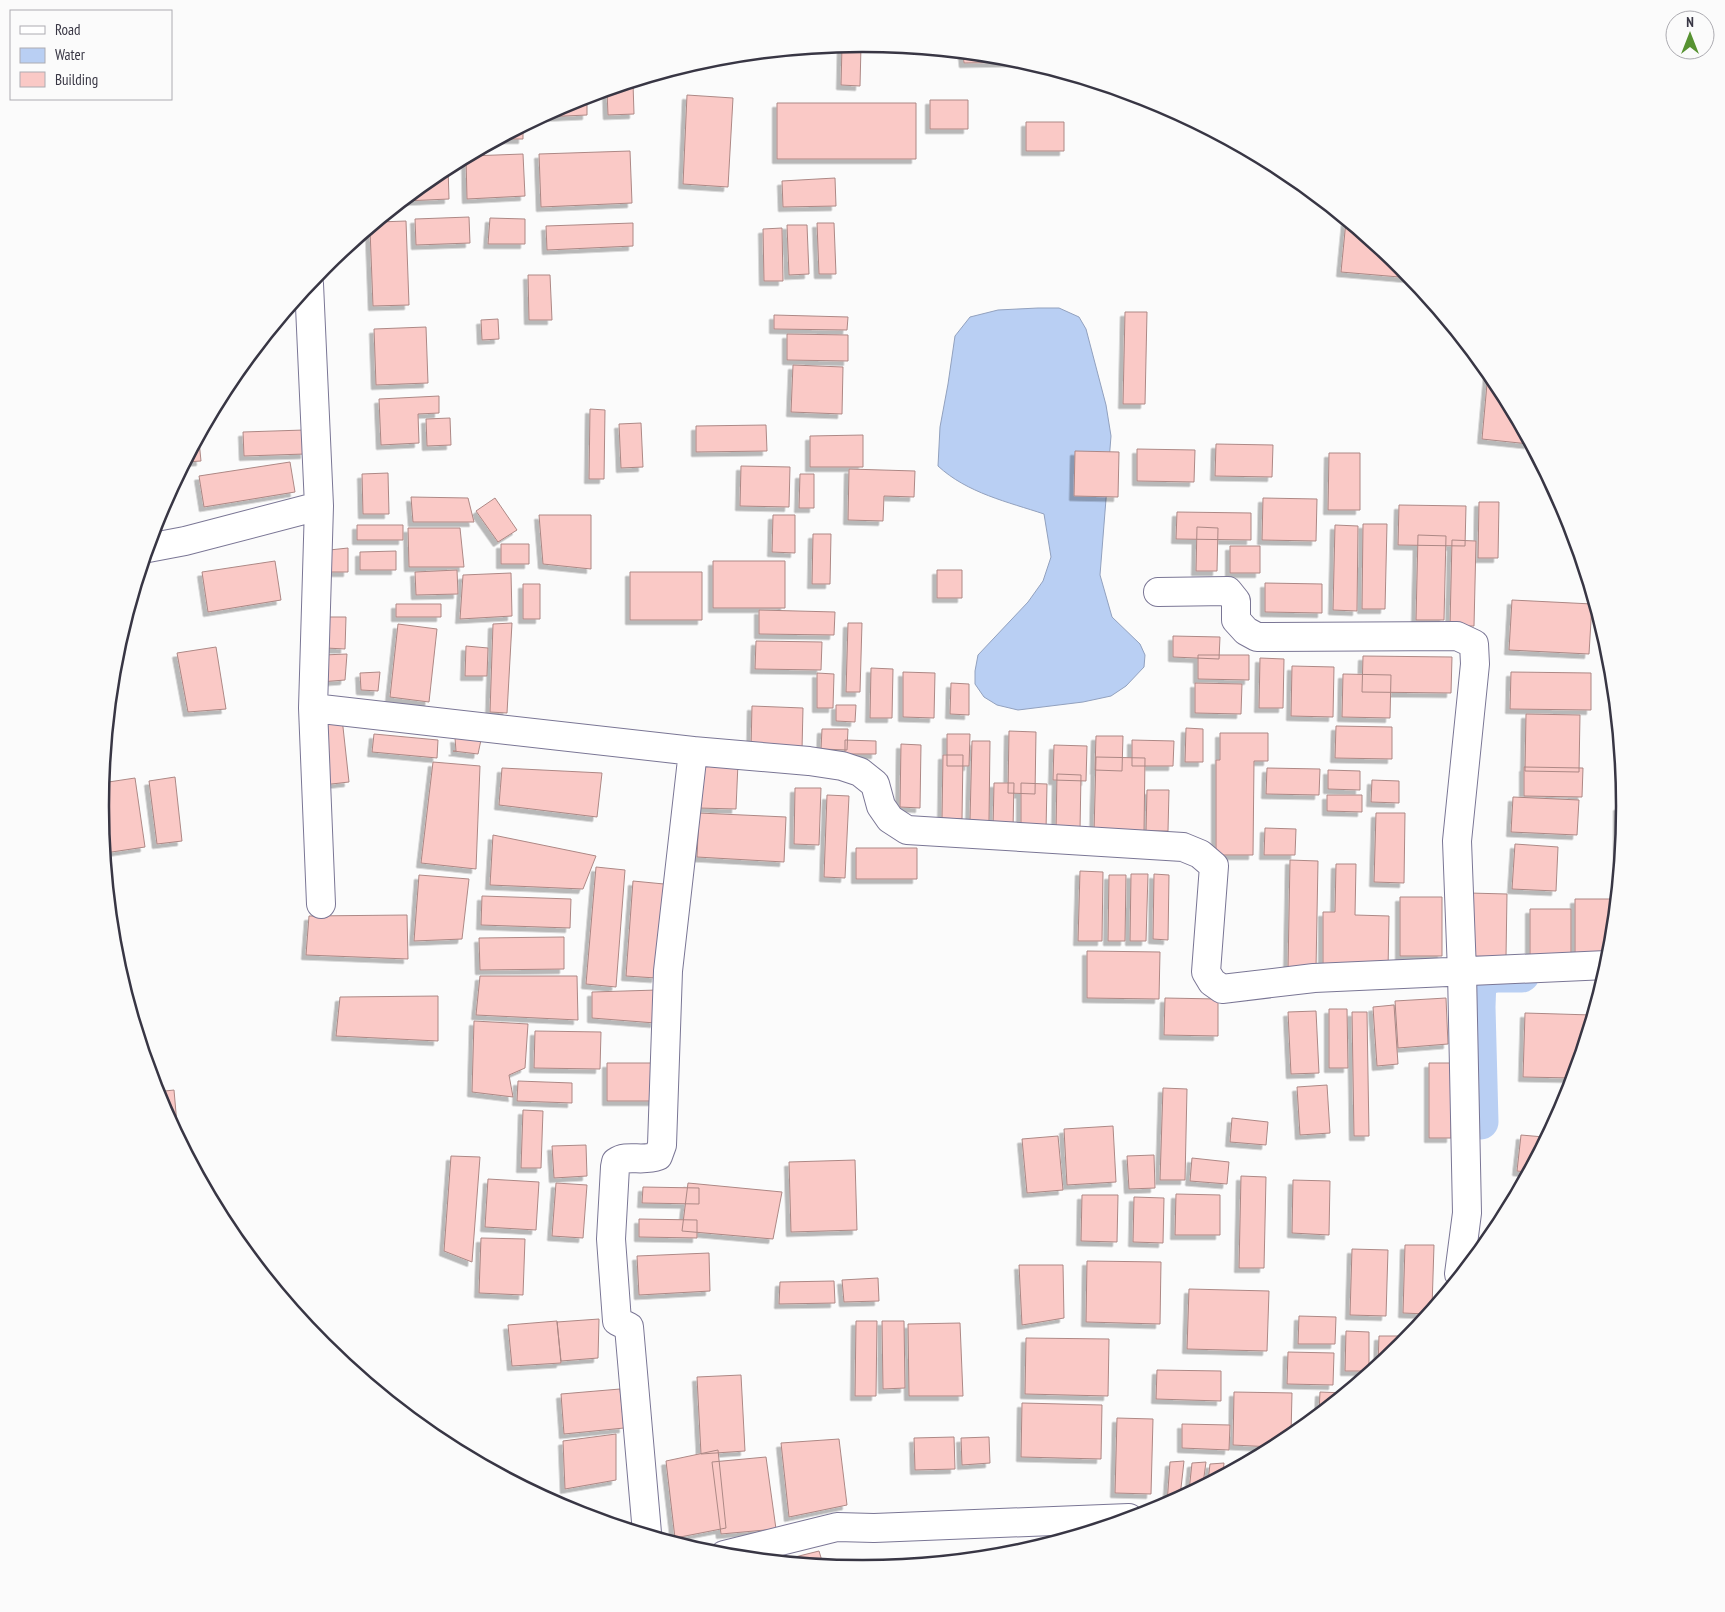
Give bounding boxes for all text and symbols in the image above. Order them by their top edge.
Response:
legend [10,10,172,100]
north arrow [1665,10,1715,60]
text: N [1686,13,1694,31]
text: Road [55,20,81,39]
text: Water [55,45,86,64]
text: Building [55,70,98,89]

